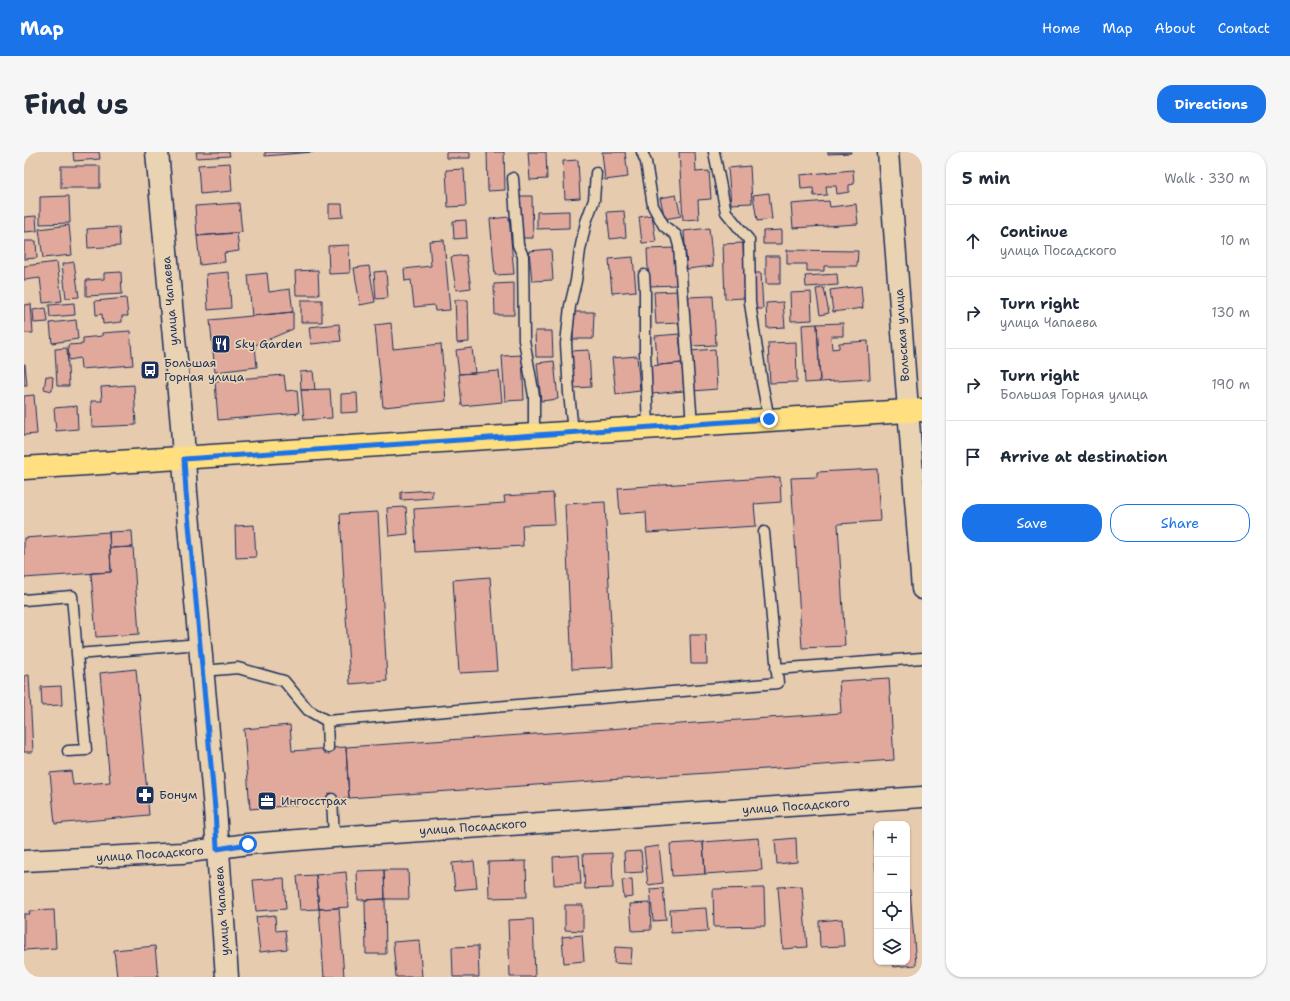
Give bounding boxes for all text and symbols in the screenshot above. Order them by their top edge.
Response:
text: Map [20,16,64,41]
text: Home [1042,19,1081,37]
text: Map [1103,19,1133,37]
text: About [1155,19,1196,37]
text: Contact [1218,19,1270,37]
text: Find us [24,85,129,123]
button: Directions [1157,85,1266,123]
text: 5 min [962,167,1010,189]
text: Walk · 330 m [1164,170,1250,187]
text: Continue [1000,222,1068,242]
icon: ahead [962,230,984,252]
text: 10 m [1220,232,1250,249]
text: улица Посадского [1000,242,1117,259]
street label: улица Чапаева [158,255,182,346]
street label: Вольская улица [891,287,913,382]
text: Turn right [1000,294,1080,314]
icon: right [962,302,984,324]
text: 130 m [1212,304,1250,321]
text: улица Чапаева [1000,314,1097,331]
restaurant icon: Sky Garden [210,333,232,355]
place label: Sky Garden [235,336,302,352]
place label: Большая Горная улица [164,355,245,385]
bus stop icon: Большая Горная улица [139,359,161,381]
text: Turn right [1000,366,1080,386]
icon: right [962,374,984,396]
text: 190 m [1211,376,1250,393]
text: Большая Горная улица [1000,386,1148,403]
route end [760,410,778,428]
icon: arrive [962,446,984,468]
text: Arrive at destination [1000,447,1168,467]
button: Save [962,504,1102,542]
button: Share [1110,504,1250,542]
pharmacy icon: Бонум [134,784,156,806]
place label: Бонум [159,787,197,803]
office icon: Ингосстрах [256,790,278,812]
place label: Ингосстрах [281,793,347,809]
street label: улица Посадского [742,794,850,818]
street label: улица Посадского [419,815,527,839]
map controls [874,821,910,965]
button: + [874,821,910,857]
route start [239,835,257,853]
street label: улица Посадского [96,842,204,866]
button: − [874,857,910,893]
street label: улица Чапаева [211,865,233,956]
button: locate [874,893,910,929]
button: layers [874,929,910,965]

